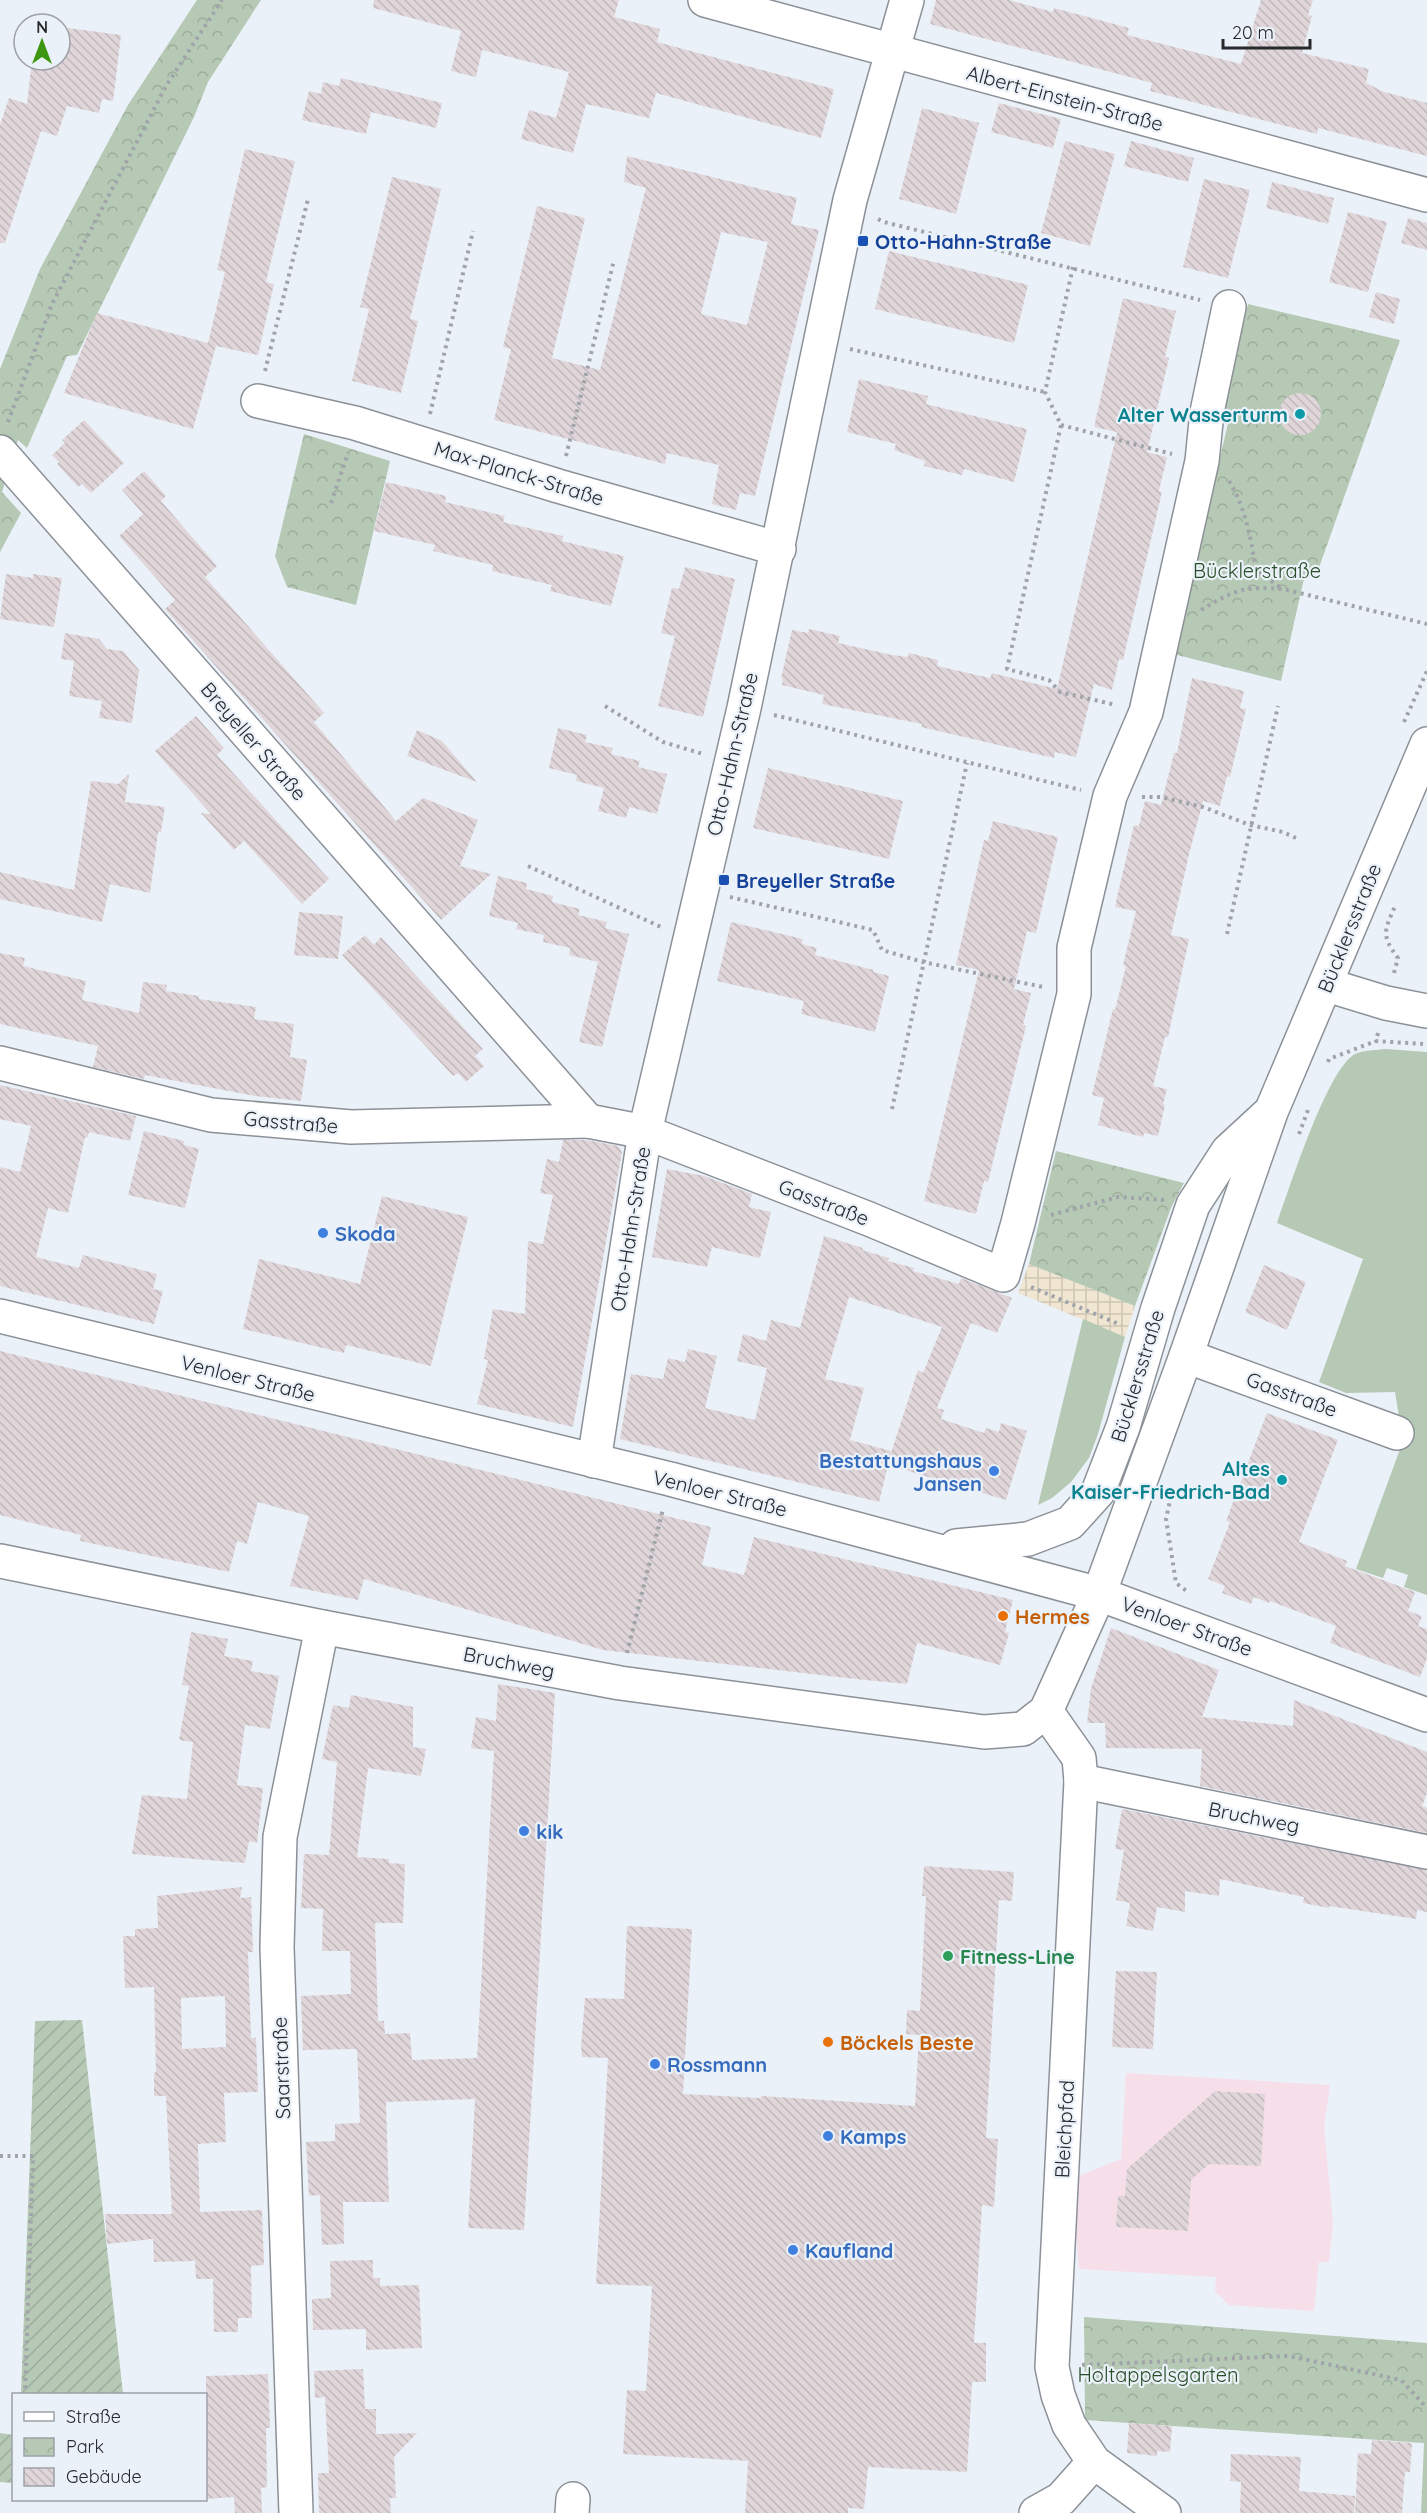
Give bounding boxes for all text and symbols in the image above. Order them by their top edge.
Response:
north arrow [12,12,72,72]
scale bar [1223,12,1310,50]
text: N [36,17,48,37]
text: 20 m [1232,21,1274,44]
street label: Albert-Einstein-Straße [964,60,1166,136]
place label: Otto-Hahn-Straße [875,229,1052,254]
marker: Otto-Hahn-Straße [856,234,870,248]
place label: Alter Wasserturm [1118,402,1288,427]
marker: Alter Wasserturm [1293,407,1307,421]
street label: Max-Planck-Straße [431,435,607,511]
park label: Bücklerstraße [1193,558,1321,583]
street label: Otto-Hahn-Straße [701,670,763,838]
street label: Breyeller Straße [196,677,312,805]
street label: Bücklersstraße [1312,860,1386,996]
place label: Breyeller Straße [736,868,895,893]
marker: Breyeller Straße [717,873,731,887]
street label: Gasstraße [243,1105,339,1139]
street label: Otto-Hahn-Straße [605,1145,655,1313]
street label: Gasstraße [775,1173,873,1231]
place label: Skoda [335,1221,395,1246]
marker: Skoda [316,1226,330,1240]
street label: Bücklersstraße [1105,1307,1169,1445]
street label: Venloer Straße [178,1349,318,1407]
street label: Gasstraße [1243,1366,1341,1422]
place label: Bestattungshaus Jansen [819,1448,982,1496]
place label: Altes Kaiser-Friedrich-Bad [1071,1456,1270,1504]
street label: Venloer Straße [650,1464,790,1522]
marker: Bestattungshaus Jansen [987,1464,1001,1478]
marker: Altes Kaiser-Friedrich-Bad [1275,1473,1289,1487]
street label: Venloer Straße [1118,1591,1256,1661]
place label: Hermes [1015,1604,1090,1629]
marker: Hermes [996,1609,1010,1623]
street label: Bruchweg [461,1641,557,1683]
street label: Bruchweg [1206,1796,1302,1838]
place label: kik [536,1819,563,1844]
marker: kik [517,1824,531,1838]
place label: Fitness-Line [960,1944,1075,1969]
marker: Fitness-Line [941,1949,955,1963]
street label: Saarstraße [267,2016,295,2120]
place label: Böckels Beste [840,2030,974,2055]
marker: Böckels Beste [821,2035,835,2049]
place label: Rossmann [667,2052,767,2077]
marker: Rossmann [648,2057,662,2071]
street label: Bleichpfad [1049,2079,1079,2179]
place label: Kamps [840,2124,906,2149]
marker: Kamps [821,2129,835,2143]
place label: Kaufland [805,2238,893,2263]
marker: Kaufland [786,2243,800,2257]
park label: Holtappelsgarten [1077,2362,1239,2387]
legend [12,2393,207,2501]
text: Straße [66,2405,121,2428]
text: Park [66,2435,104,2458]
text: Gebäude [66,2465,142,2488]

